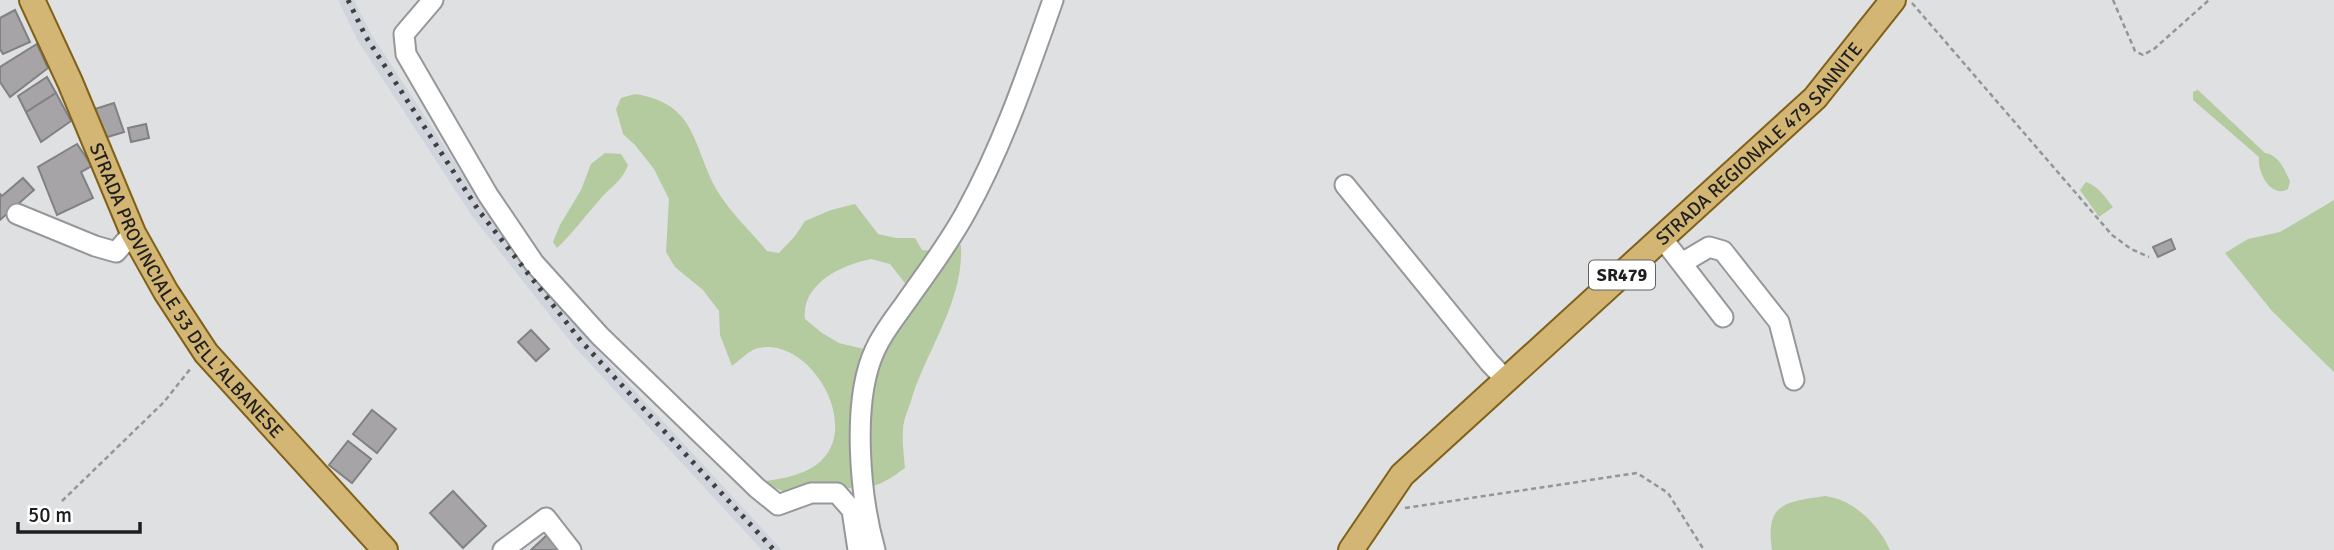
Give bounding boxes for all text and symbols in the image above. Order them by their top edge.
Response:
street label: STRADA REGIONALE 479 SANNITE [1651,38,1868,251]
street label: STRADA PROVINCIALE 53 DELL'ALBANESE [84,139,288,443]
road number: SR479 [1589,260,1655,290]
scale bar [18,490,140,534]
text: 50 m [28,502,72,528]

